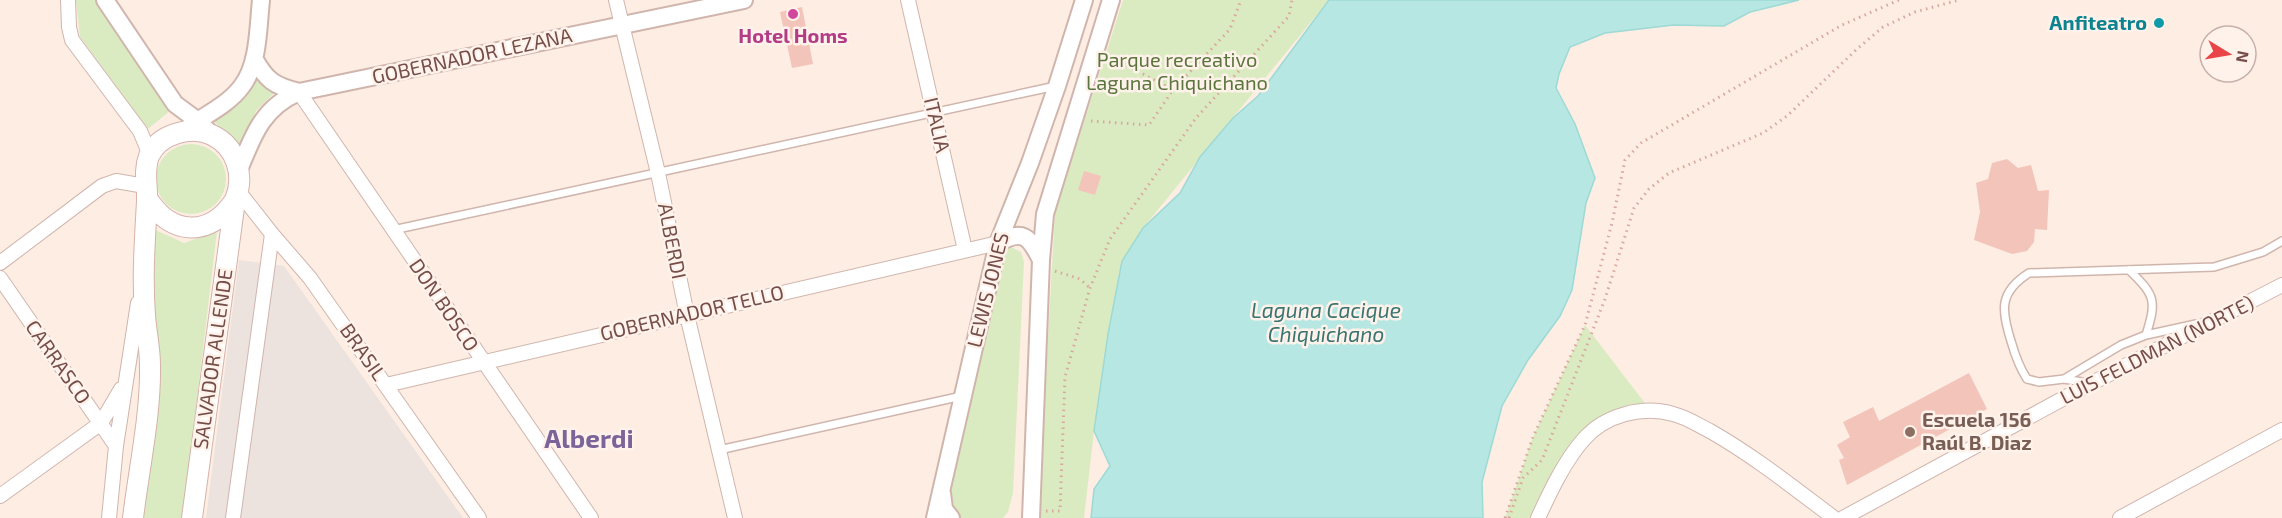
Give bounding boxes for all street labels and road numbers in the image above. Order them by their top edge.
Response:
street label: GOBERNADOR LEZANA [370,22,574,88]
street label: ITALIA [920,95,956,155]
street label: ALBERDI [654,201,692,281]
street label: LEWIS JONES [961,230,1013,350]
street label: DON BOSCO [405,253,485,355]
street label: SALVADOR ALLENDE [187,267,237,451]
street label: GOBERNADOR TELLO [598,279,786,345]
street label: LUIS FELDMAN (NORTE) [2056,290,2258,408]
street label: CARRASCO [21,315,96,408]
street label: BRASIL [336,318,392,385]

